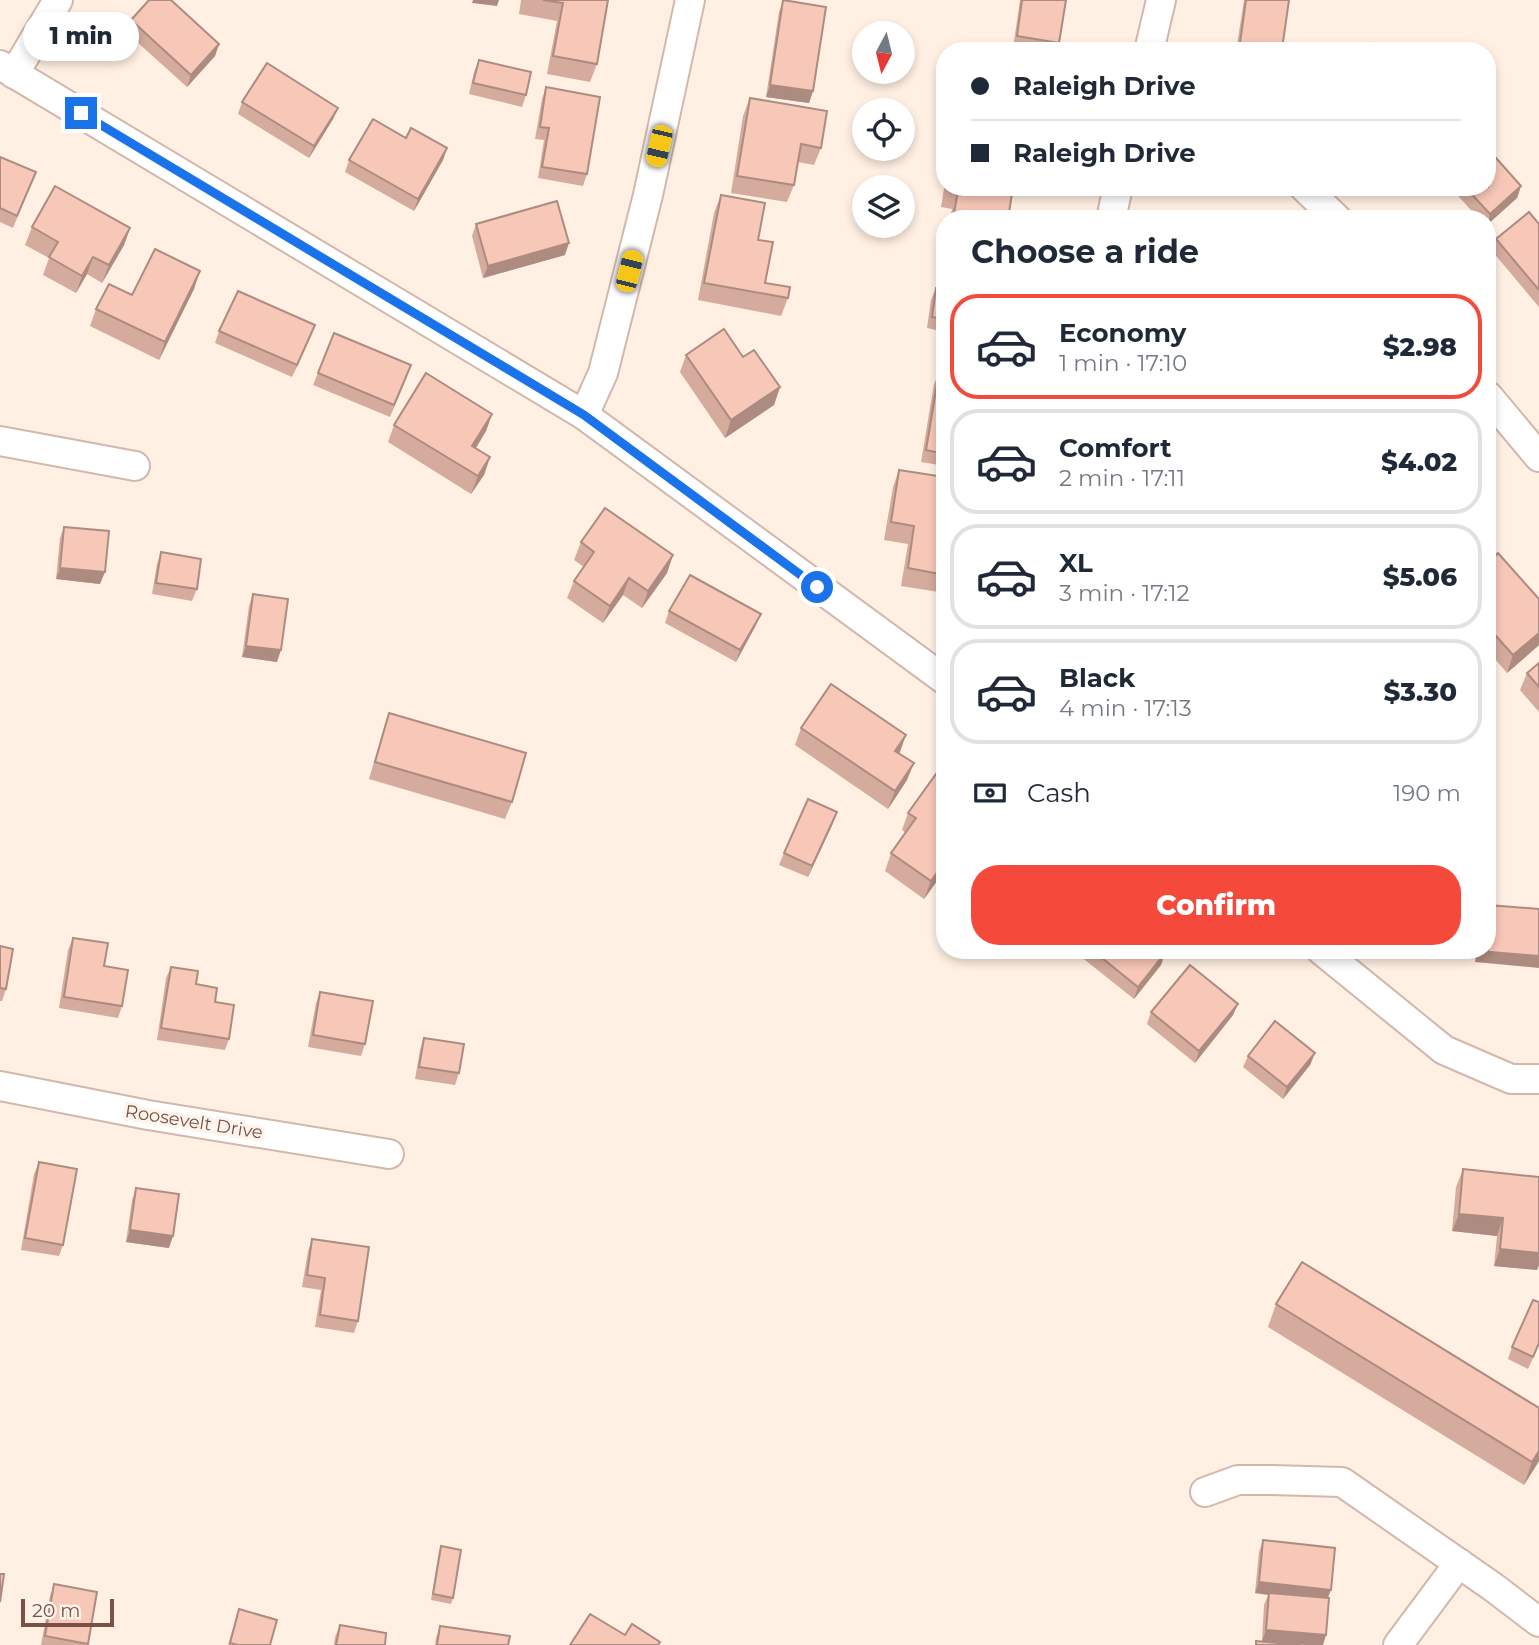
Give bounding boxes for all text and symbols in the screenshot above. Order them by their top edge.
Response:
callout: 1 min [23,11,139,60]
north arrow [852,21,915,84]
map controls [852,21,915,238]
text: 1 min [49,22,113,50]
text: Raleigh Drive [1013,70,1196,102]
route end [65,97,97,129]
button: locate [852,98,915,161]
car [645,123,674,169]
text: Raleigh Drive [1013,137,1196,169]
button: layers [852,175,915,238]
text: Choose a ride [971,232,1199,271]
car [614,248,645,294]
icon: car [975,315,1038,378]
text: Economy [1059,317,1186,349]
text: $2.98 [1383,331,1457,363]
text: 1 min · 17:10 [1059,349,1187,377]
icon: car [975,430,1038,493]
text: Comfort [1059,432,1171,464]
text: $4.02 [1381,446,1457,478]
text: 2 min · 17:11 [1059,464,1185,492]
icon: car [975,545,1038,608]
text: XL [1059,547,1093,579]
text: $5.06 [1383,561,1457,593]
route start [801,571,833,603]
text: 3 min · 17:12 [1059,579,1190,607]
icon: car [975,660,1038,723]
text: Black [1059,662,1135,694]
text: $3.30 [1383,676,1457,708]
text: 4 min · 17:13 [1059,694,1192,722]
icon: cash [971,774,1009,812]
text: Cash [1027,777,1091,809]
text: 190 m [1393,779,1461,807]
button: Confirm [971,865,1461,945]
street label: Roosevelt Drive [123,1100,265,1144]
scale bar [21,1596,114,1628]
text: 20 m [32,1599,80,1622]

